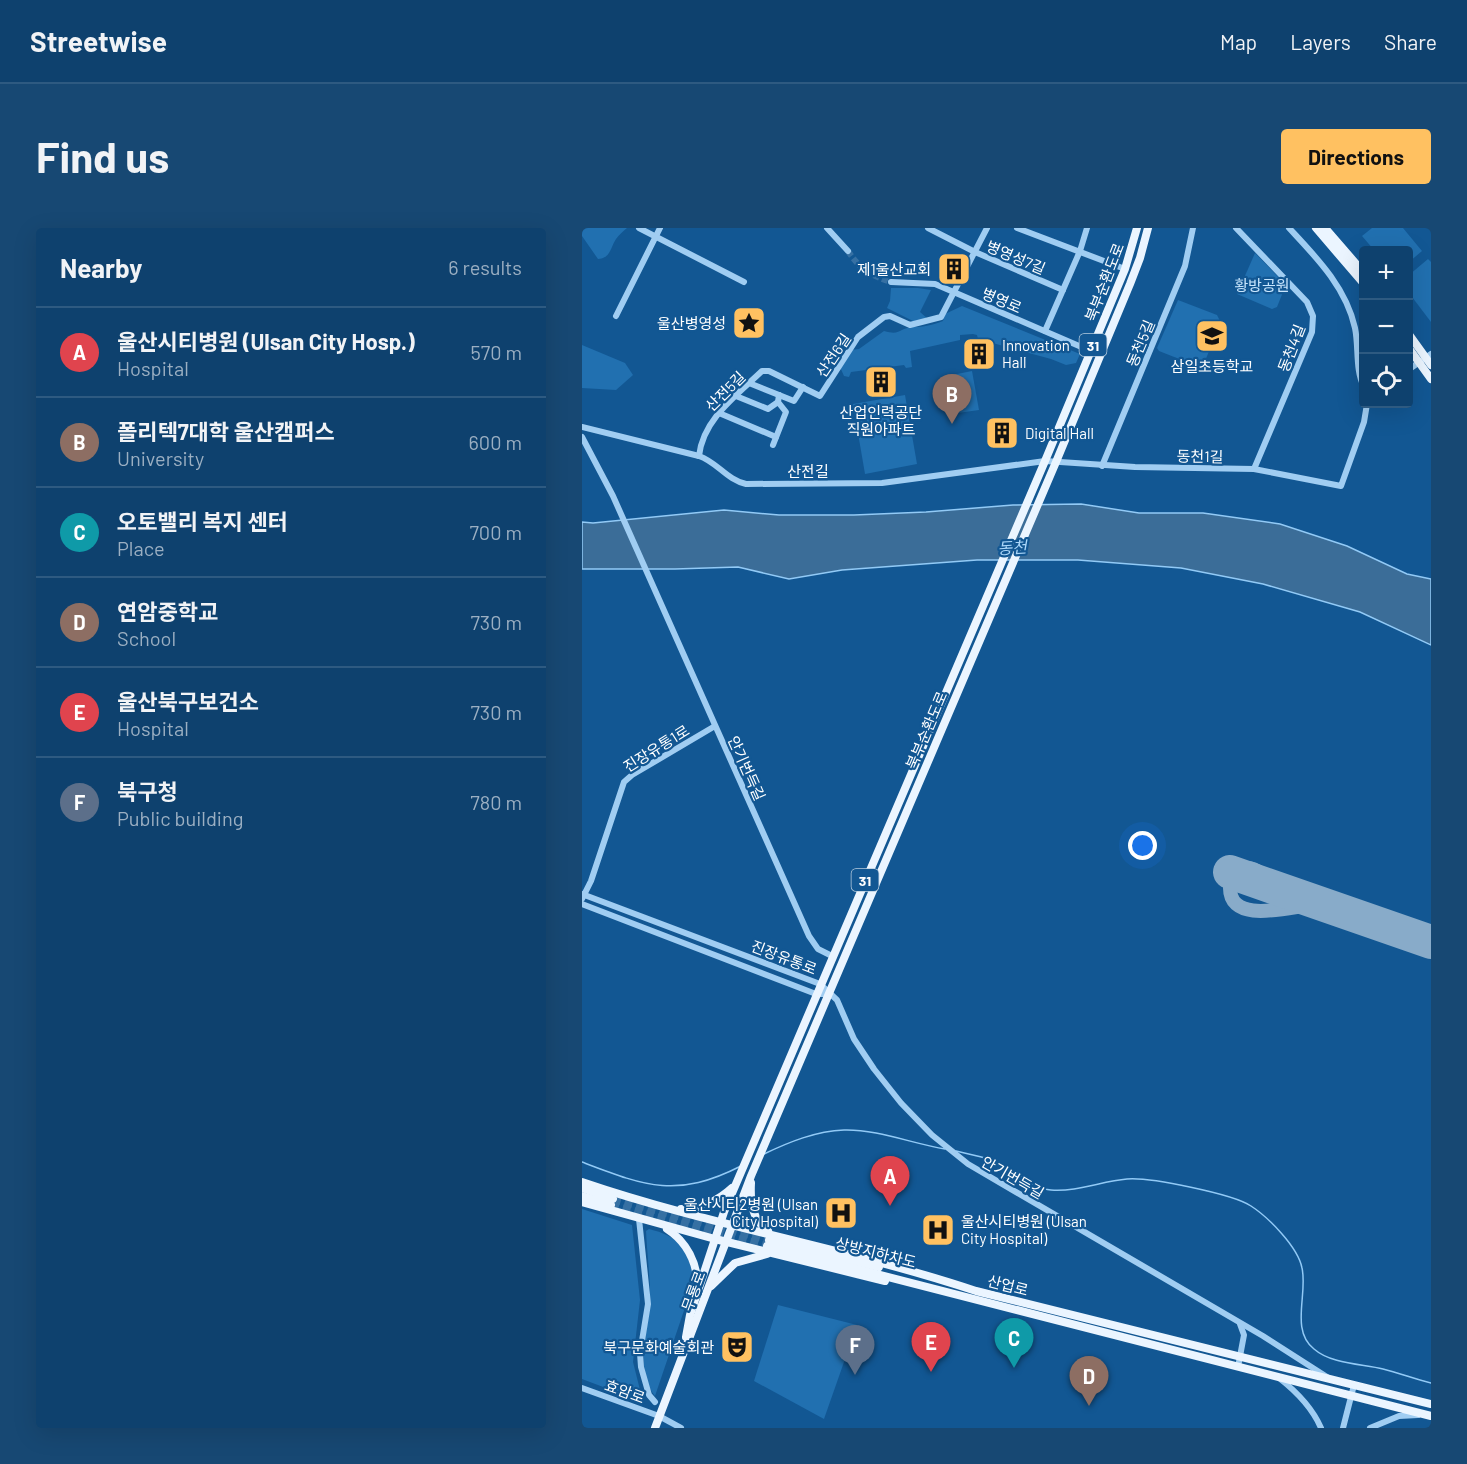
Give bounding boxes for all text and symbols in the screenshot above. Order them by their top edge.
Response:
text: Streetwise [30,24,167,58]
text: Map [1220,29,1257,54]
text: Layers [1290,29,1351,54]
text: Share [1384,29,1437,54]
button: Directions [1281,129,1431,184]
text: Find us [36,131,169,181]
street label: 병영성7길 [984,237,1048,277]
street label: 북부순환도로 [1081,240,1127,324]
map controls [1359,246,1413,408]
button: + [1359,246,1413,300]
building icon: 제1울산교회 [936,251,972,287]
text: Nearby [60,252,142,283]
text: 6 results [448,255,522,279]
place label: 제1울산교회 [857,260,931,278]
park label: 황방공원 [1234,276,1290,294]
street label: 병영로 [979,284,1025,316]
button: − [1359,300,1413,354]
place icon: 울산병영성 [731,305,767,341]
place label: 울산병영성 [657,314,726,332]
street label: 동천5길 [1122,317,1158,369]
school or university icon: 삼일초등학교 [1194,318,1230,354]
street label: 동천4길 [1274,322,1308,374]
text: 울산시티병원 (Ulsan City Hosp.) [117,328,415,354]
street label: 산전6길 [812,330,854,380]
road number: 31 [1080,334,1106,356]
building icon: Innovation Hall [961,336,997,372]
place label: Innovation Hall [1002,336,1070,371]
text: A [73,340,86,364]
text: 570 m [470,340,522,364]
button: locate [1359,354,1413,408]
text: Hospital [117,356,189,380]
place label: 삼일초등학교 [1171,357,1253,375]
building icon: 산업인력공단 직원아파트 [863,364,899,400]
street label: 산전5길 [701,367,749,415]
pin: B [932,374,971,424]
place label: 산업인력공단 직원아파트 [840,403,923,438]
building icon: Digital Hall [984,415,1020,451]
text: 폴리텍7대학 울산캠퍼스 [117,418,335,444]
place label: Digital Hall [1025,424,1094,442]
text: B [73,430,86,454]
text: 600 m [469,430,522,454]
text: University [117,446,204,470]
street label: 동천1길 [1177,447,1223,465]
street label: 산전길 [787,462,829,480]
text: 오토밸리 복지 센터 [117,508,288,534]
text: C [73,520,86,544]
text: 700 m [469,520,522,544]
text: Place [117,536,165,560]
water label: 동천 [997,536,1030,558]
text: 연암중학교 [117,598,218,624]
text: D [73,610,86,634]
text: 730 m [470,610,522,634]
text: School [117,626,176,650]
text: 울산북구보건소 [117,688,259,714]
street label: 북부순환도로 [902,688,950,772]
text: E [74,700,85,724]
text: 730 m [470,700,522,724]
text: Hospital [117,716,189,740]
street label: 진장유통1로 [620,721,692,775]
street label: 안기번득길 [725,733,769,803]
text: 북구청 [117,778,178,804]
text: F [74,790,85,814]
text: 780 m [470,790,522,814]
text: Public building [117,806,243,830]
your location [1128,831,1157,860]
road number: 31 [852,869,878,891]
street label: 진장유통로 [749,936,819,978]
street label: 안기번득길 [979,1152,1047,1202]
pin: A [870,1156,910,1206]
place label: 울산시티2병원 (Ulsan City Hospital) [684,1195,818,1230]
hospital icon: 울산시티2병원 (Ulsan City Hospital) [823,1195,859,1231]
hospital icon: 울산시티병원 (Ulsan City Hospital) [920,1212,956,1248]
place label: 울산시티병원 (Ulsan City Hospital) [961,1212,1087,1247]
street label: 상방지하차도 [834,1233,918,1271]
street label: 무룡로 [677,1268,709,1314]
street label: 산업로 [986,1271,1030,1299]
pin: C [994,1318,1034,1368]
pin: E [912,1322,950,1372]
pin: F [836,1326,874,1375]
theatre icon: 북구문화예술회관 [719,1329,755,1365]
place label: 북구문화예술회관 [604,1338,714,1356]
pin: D [1070,1356,1108,1406]
street label: 효암로 [602,1375,648,1407]

